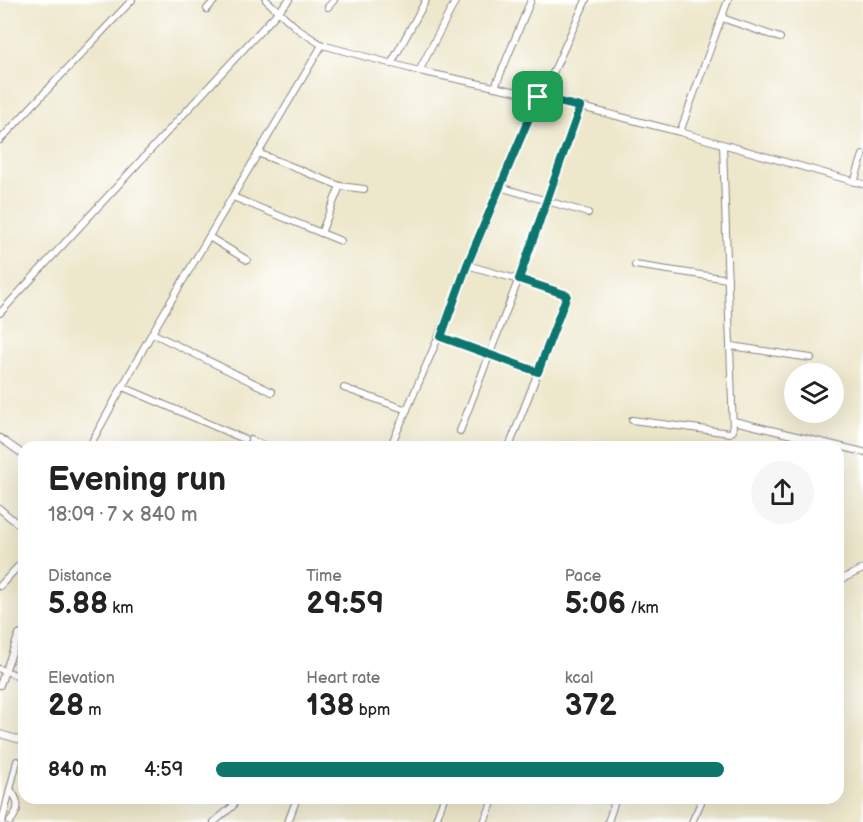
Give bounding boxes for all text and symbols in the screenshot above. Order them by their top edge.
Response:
pin [512,71,563,122]
icon: arrive [521,80,554,113]
map controls [784,363,844,423]
button: layers [784,363,844,423]
text: Evening run [48,460,226,500]
button: share [751,461,814,524]
text: 18:09 · 7 × 840 m [48,503,198,527]
text: Distance [48,567,112,586]
text: Time [306,567,342,586]
text: Pace [565,567,601,586]
text: 5.88 [48,586,108,622]
text: 29:59 [306,586,384,622]
text: 5:06 [565,586,626,622]
text: km [108,599,133,618]
text: /km [626,599,659,618]
text: Elevation [48,669,115,688]
text: Heart rate [306,669,380,688]
text: kcal [565,669,593,688]
text: 28 [48,688,84,724]
text: 138 [306,688,355,724]
text: 372 [565,688,617,724]
text: m [84,701,102,720]
text: bpm [355,701,390,720]
text: 840 m [48,758,107,782]
text: 4:59 [144,758,183,782]

